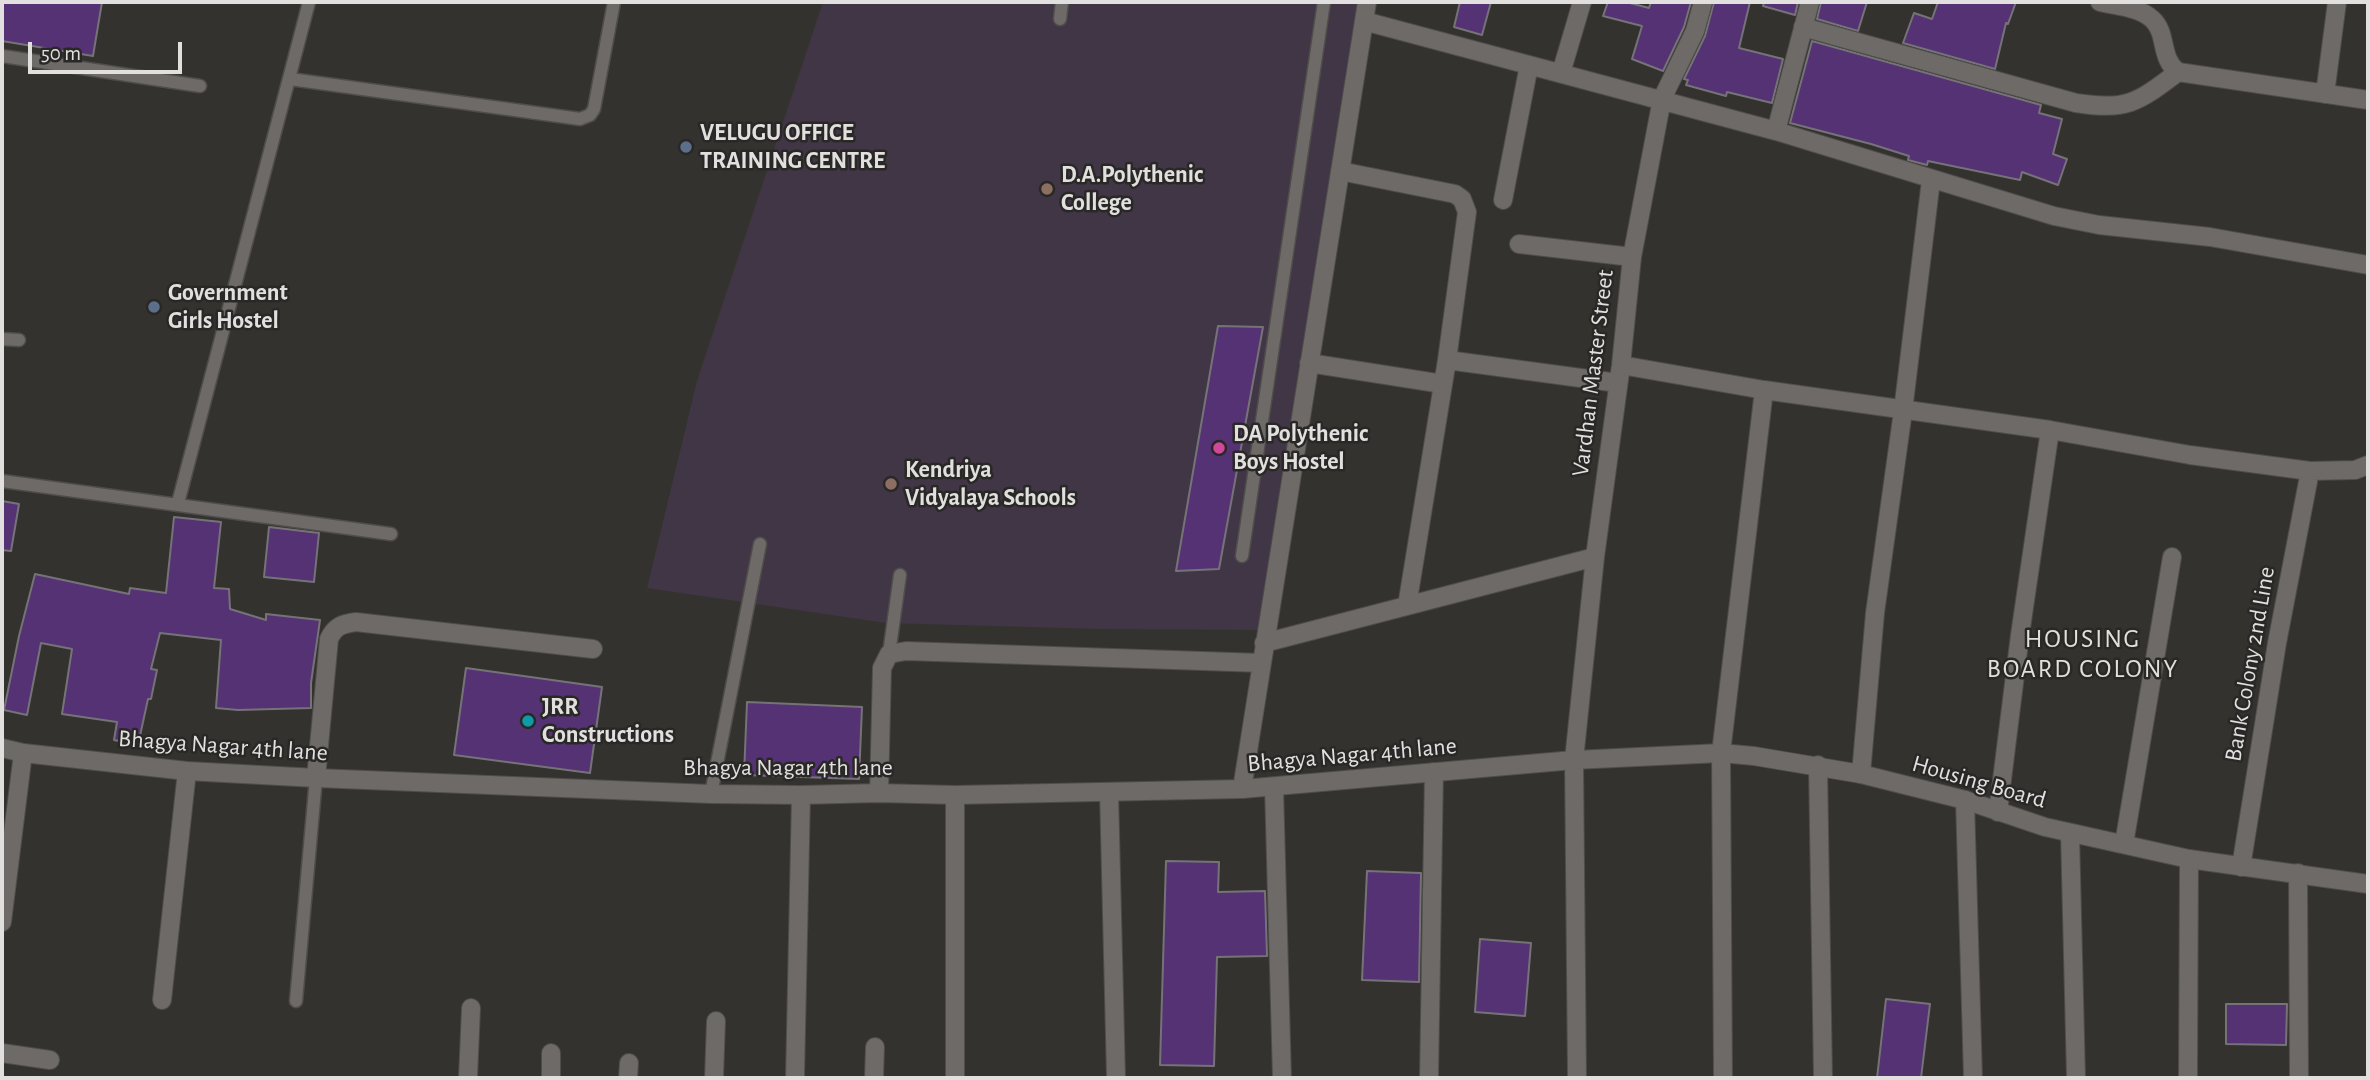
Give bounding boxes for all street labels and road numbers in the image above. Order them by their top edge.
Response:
street label: Vardhan Master Street [1566,268,1620,478]
street label: Bank Colony 2nd Line [2219,564,2281,764]
street label: Bhagya Nagar 4th lane [117,724,329,768]
street label: Bhagya Nagar 4th lane [1246,732,1458,778]
street label: Housing Board [1909,749,2049,815]
street label: Bhagya Nagar 4th lane [683,754,893,782]

